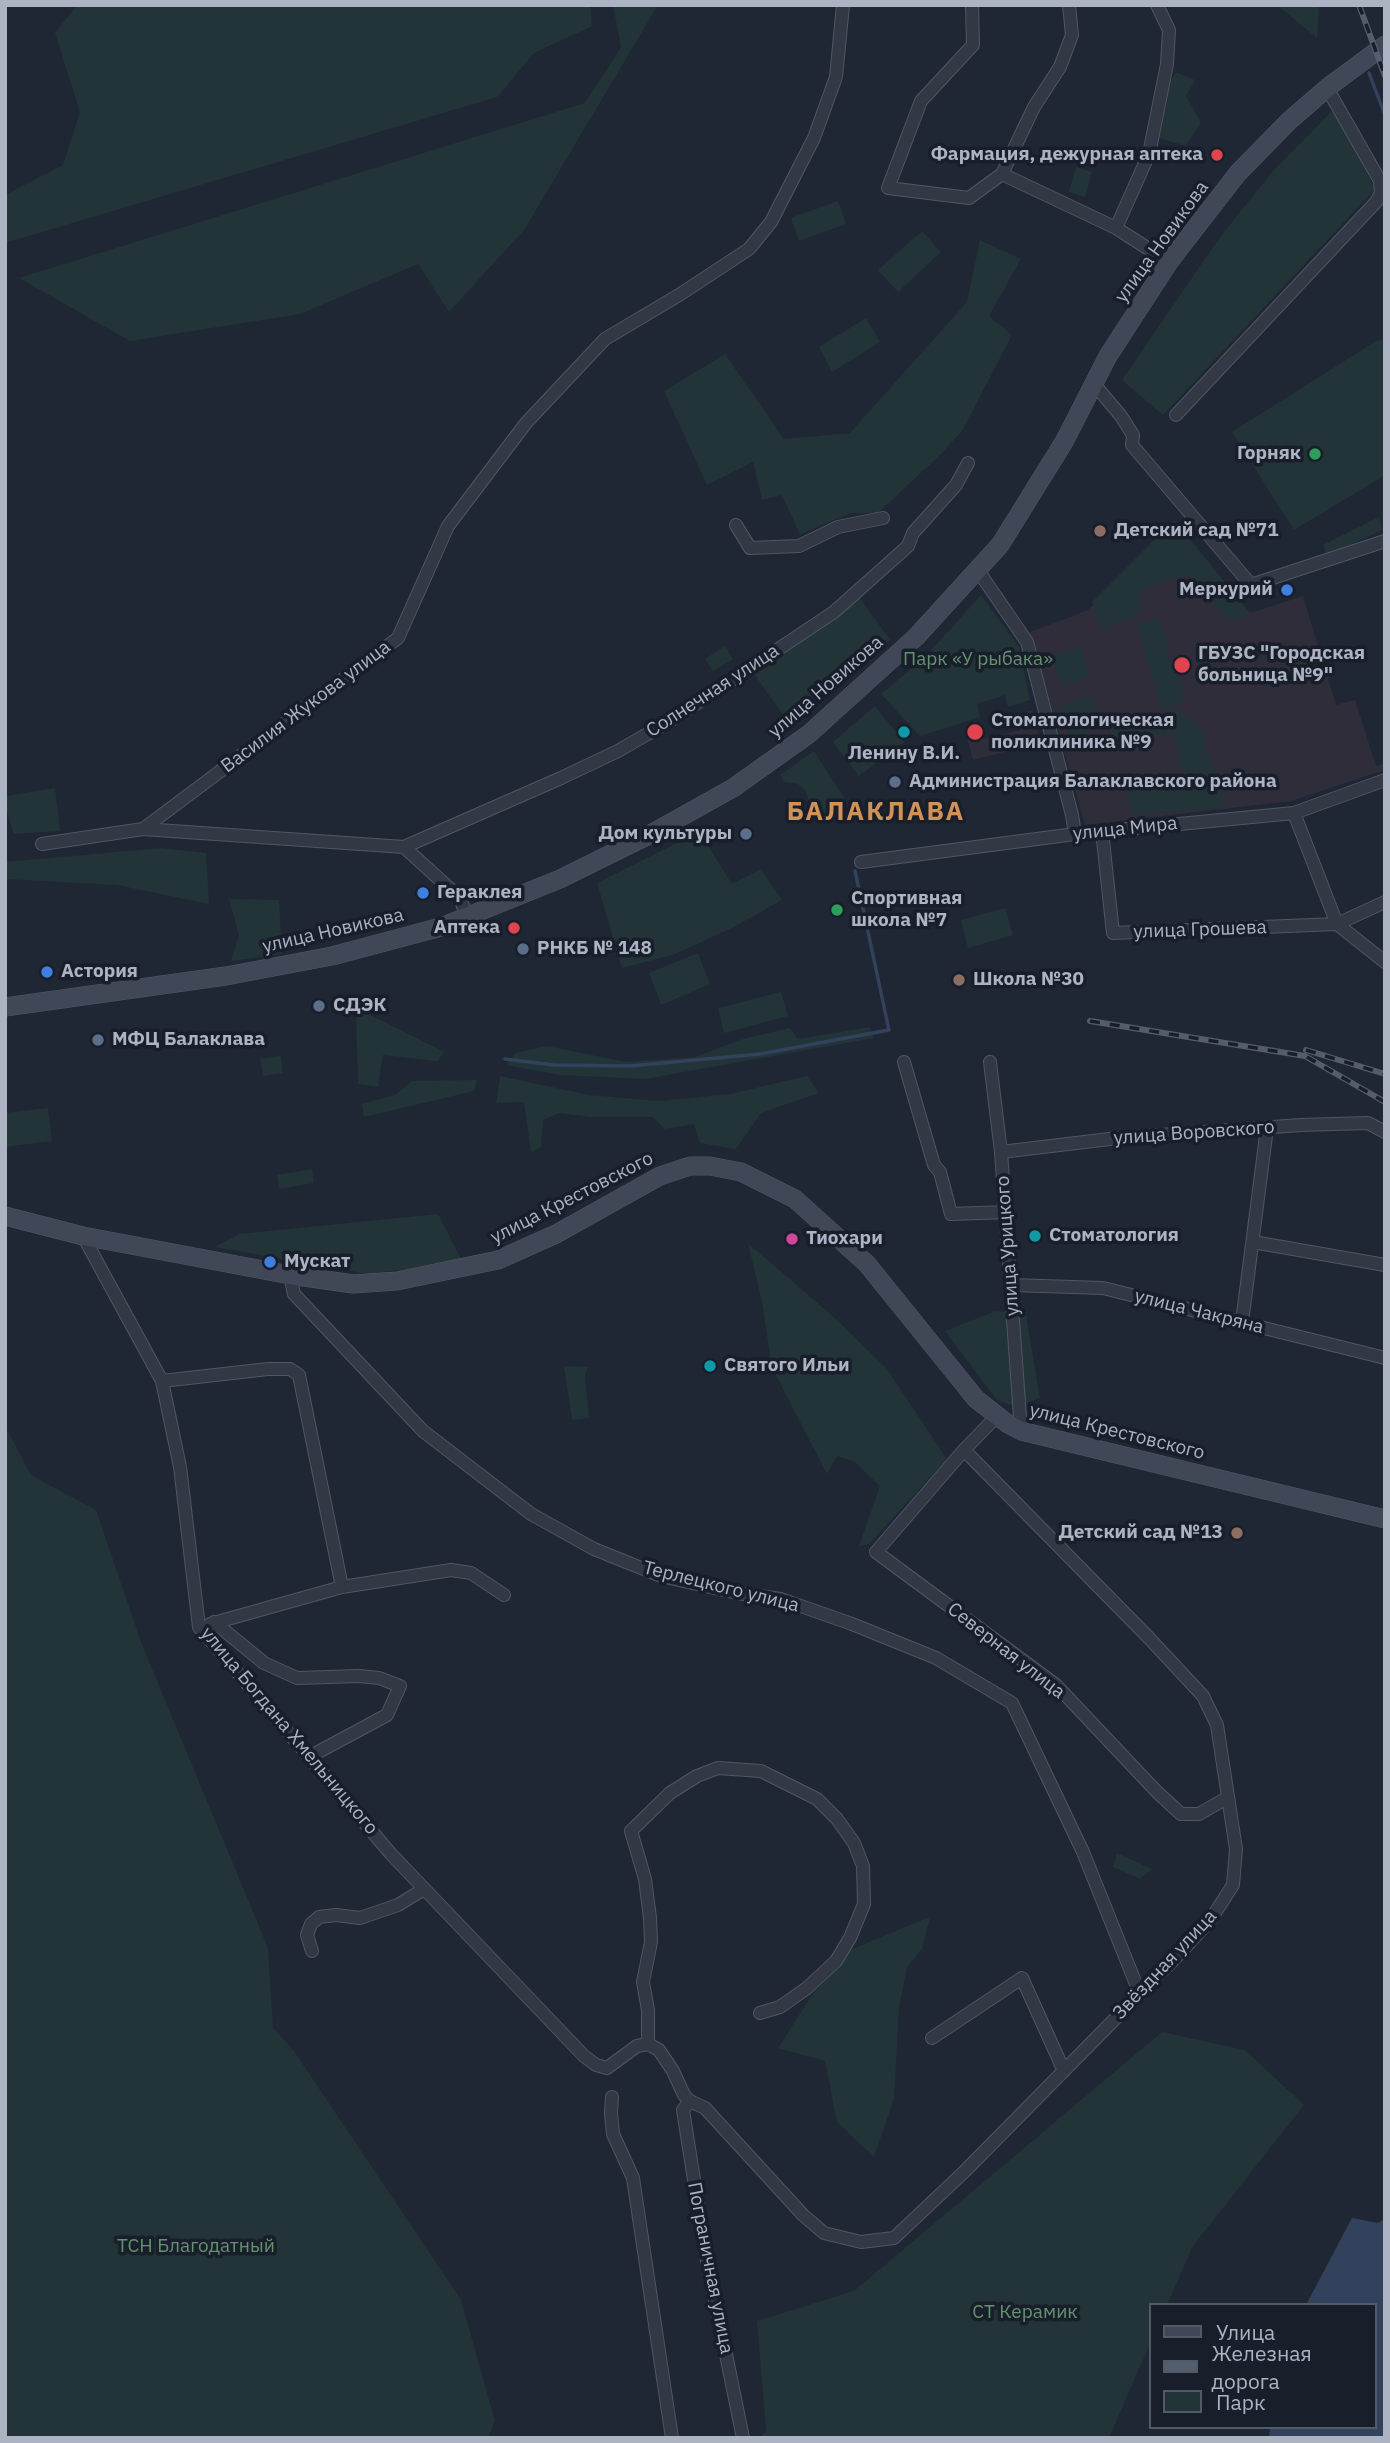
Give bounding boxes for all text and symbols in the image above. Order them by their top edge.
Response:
place label: Фармация, дежурная аптека [931,144,1203,166]
marker: Фармация, дежурная аптека [1209,147,1225,163]
street label: улица Новикова [1110,177,1214,307]
place label: Горняк [1237,443,1301,465]
marker: Горняк [1307,446,1323,462]
place label: Детский сад №71 [1114,520,1279,542]
marker: Детский сад №71 [1092,523,1108,539]
place label: Меркурий [1179,579,1273,601]
marker: Меркурий [1279,582,1295,598]
street label: улица Новикова [764,631,888,743]
street label: Василия Жукова улица [217,636,395,778]
street label: Солнечная улица [642,640,784,742]
place label: ГБУЗС "Городская больница №9" [1198,643,1365,687]
park label: Парк «У рыбака» [903,649,1053,671]
marker: ГБУЗС "Городская больница №9" [1172,655,1192,675]
place label: Стоматологическая поликлиника №9 [991,710,1174,754]
marker: Стоматологическая поликлиника №9 [965,722,985,742]
marker: Ленину В.И. [896,724,912,740]
place label: Ленину В.И. [848,743,960,765]
place label: Администрация Балаклавского района [909,771,1277,793]
marker: Администрация Балаклавского района [887,774,903,790]
district label: БАЛАКЛАВА [788,796,964,828]
street label: улица Мира [1072,812,1178,846]
place label: Дом культуры [599,823,732,845]
marker: Дом культуры [738,826,754,842]
place label: Гераклея [437,882,522,904]
marker: Гераклея [415,885,431,901]
place label: Спортивная школа №7 [851,888,962,932]
marker: Спортивная школа №7 [829,902,845,918]
street label: улица Новикова [260,904,406,958]
street label: улица Грошева [1133,916,1267,944]
place label: Аптека [434,917,500,939]
marker: Аптека [506,920,522,936]
place label: РНКБ № 148 [537,938,652,960]
marker: РНКБ № 148 [515,941,531,957]
place label: Астория [61,961,138,983]
marker: Астория [39,964,55,980]
place label: Школа №30 [973,969,1084,991]
marker: Школа №30 [951,972,967,988]
place label: СДЭК [333,995,386,1017]
marker: СДЭК [311,998,327,1014]
place label: МФЦ Балаклава [112,1029,265,1051]
marker: МФЦ Балаклава [90,1032,106,1048]
street label: улица Воровского [1113,1116,1275,1150]
street label: улица Крестовского [487,1147,657,1249]
street label: улица Урицкого [992,1175,1024,1317]
place label: Стоматология [1049,1225,1179,1247]
place label: Тиохари [806,1228,883,1250]
marker: Стоматология [1027,1228,1043,1244]
marker: Тиохари [784,1231,800,1247]
place label: Мускат [284,1251,350,1273]
marker: Мускат [262,1254,278,1270]
street label: улица Чакряна [1132,1285,1266,1339]
place label: Святого Ильи [724,1355,850,1377]
marker: Святого Ильи [702,1358,718,1374]
street label: улица Крестовского [1027,1399,1207,1465]
place label: Детский сад №13 [1058,1522,1223,1544]
marker: Детский сад №13 [1229,1525,1245,1541]
street label: Терлецкого улица [641,1557,801,1617]
street label: Северная улица [943,1598,1069,1704]
street label: улица Богдана Хмельницкого [195,1623,383,1839]
street label: Звёздная улица [1108,1905,1222,2025]
street label: Пограничная улица [682,2180,738,2356]
park label: ТСН Благодатный [117,2236,275,2258]
park label: СТ Керамик [972,2302,1078,2324]
legend [1148,2303,1376,2429]
text: Улица [1216,2318,1275,2346]
text: Железная дорога [1212,2339,1312,2395]
text: Парк [1216,2388,1266,2416]

